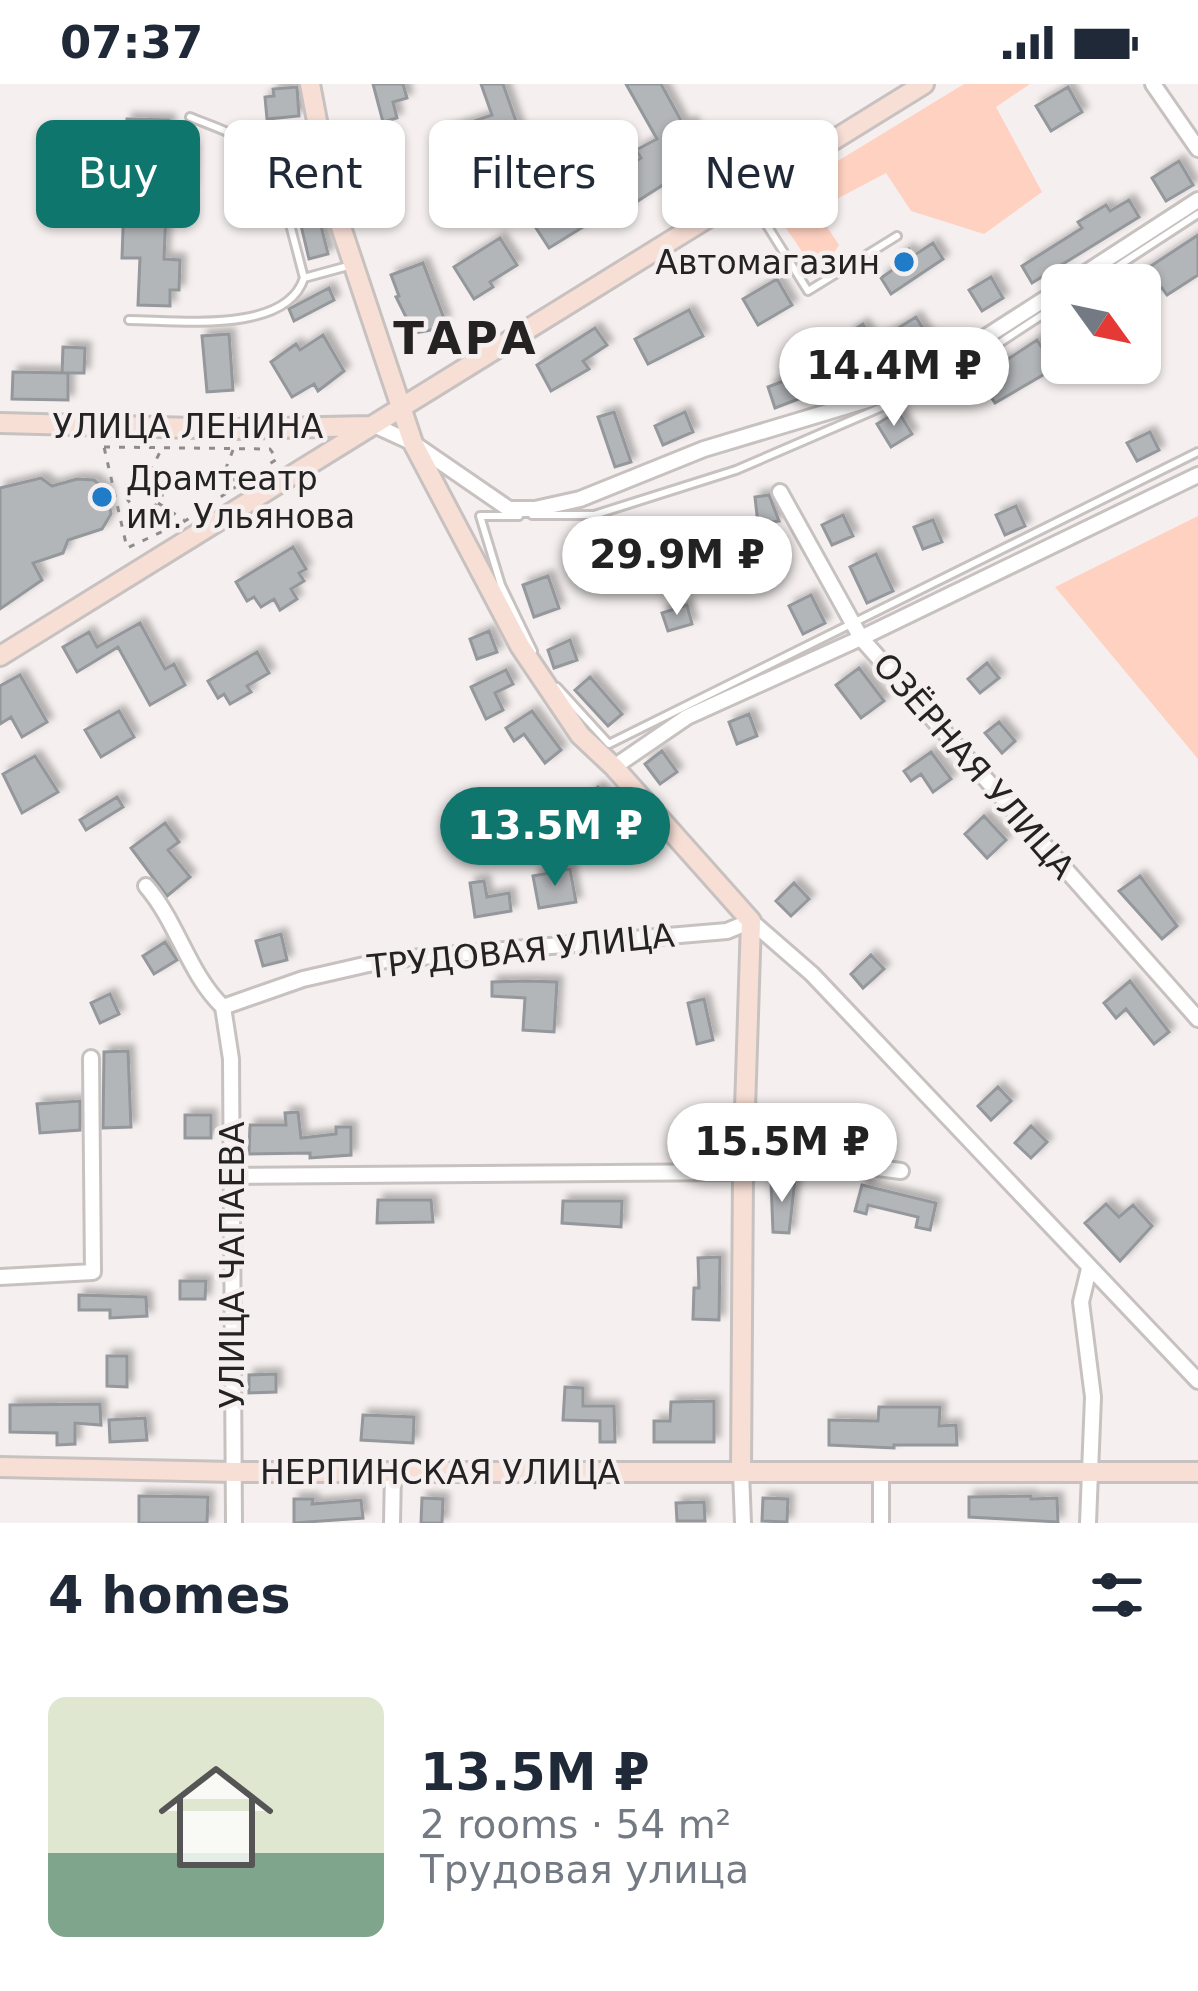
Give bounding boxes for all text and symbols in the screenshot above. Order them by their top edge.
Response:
text: 07:37 [60,16,203,69]
chip: Buy [36,120,200,228]
chip: Rent [224,120,405,228]
chip: Filters [429,120,638,228]
chip: New [662,120,838,228]
place label: Автомагазин [655,243,880,282]
marker: Автомагазин [891,249,917,275]
north arrow [1041,264,1161,384]
map controls [1041,264,1161,384]
district label: ТАРА [393,312,539,365]
pin: 14.4M ₽ [783,327,1005,429]
text: 14.4M ₽ [806,343,982,388]
street label: УЛИЦА ЛЕНИНА [53,407,324,446]
place label: Драмтеатр им. Ульянова [126,459,355,536]
marker: Драмтеатр им. Ульянова [89,484,115,510]
pin: 29.9M ₽ [566,516,788,618]
text: 29.9M ₽ [589,532,765,577]
street label: ОЗЁРНАЯ УЛИЦА [865,645,1083,887]
pin: 13.5M ₽ [444,787,666,889]
text: 13.5M ₽ [467,803,643,848]
street label: ТРУДОВАЯ УЛИЦА [365,915,677,987]
pin: 15.5M ₽ [671,1103,893,1205]
text: 15.5M ₽ [694,1119,870,1164]
street label: УЛИЦА ЧАПАЕВА [213,1121,252,1408]
street label: НЕРПИНСКАЯ УЛИЦА [260,1453,620,1492]
icon: filters [1084,1562,1150,1628]
text: 4 homes [48,1566,291,1625]
text: 13.5M ₽ [420,1743,650,1802]
icon: home [144,1745,288,1889]
text: 2 rooms · 54 m² [420,1802,731,1847]
text: Трудовая улица [420,1847,749,1892]

